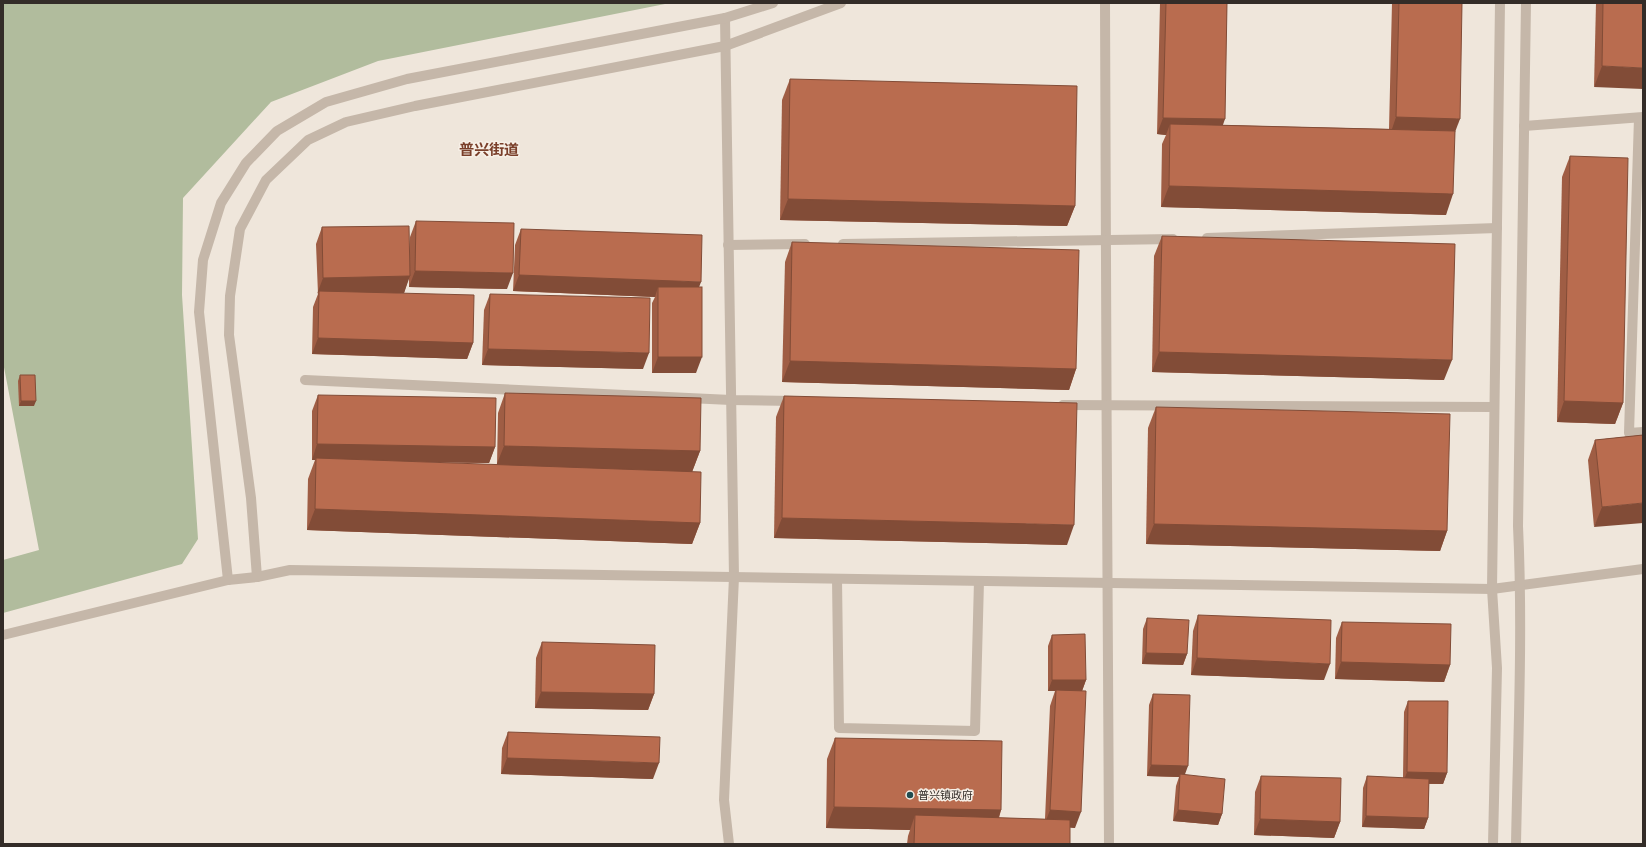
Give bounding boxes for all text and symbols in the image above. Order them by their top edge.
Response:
district label: 普兴街道 [459,141,519,159]
place label: 普兴镇政府 [918,788,973,802]
marker: 普兴镇政府 [905,790,915,800]

